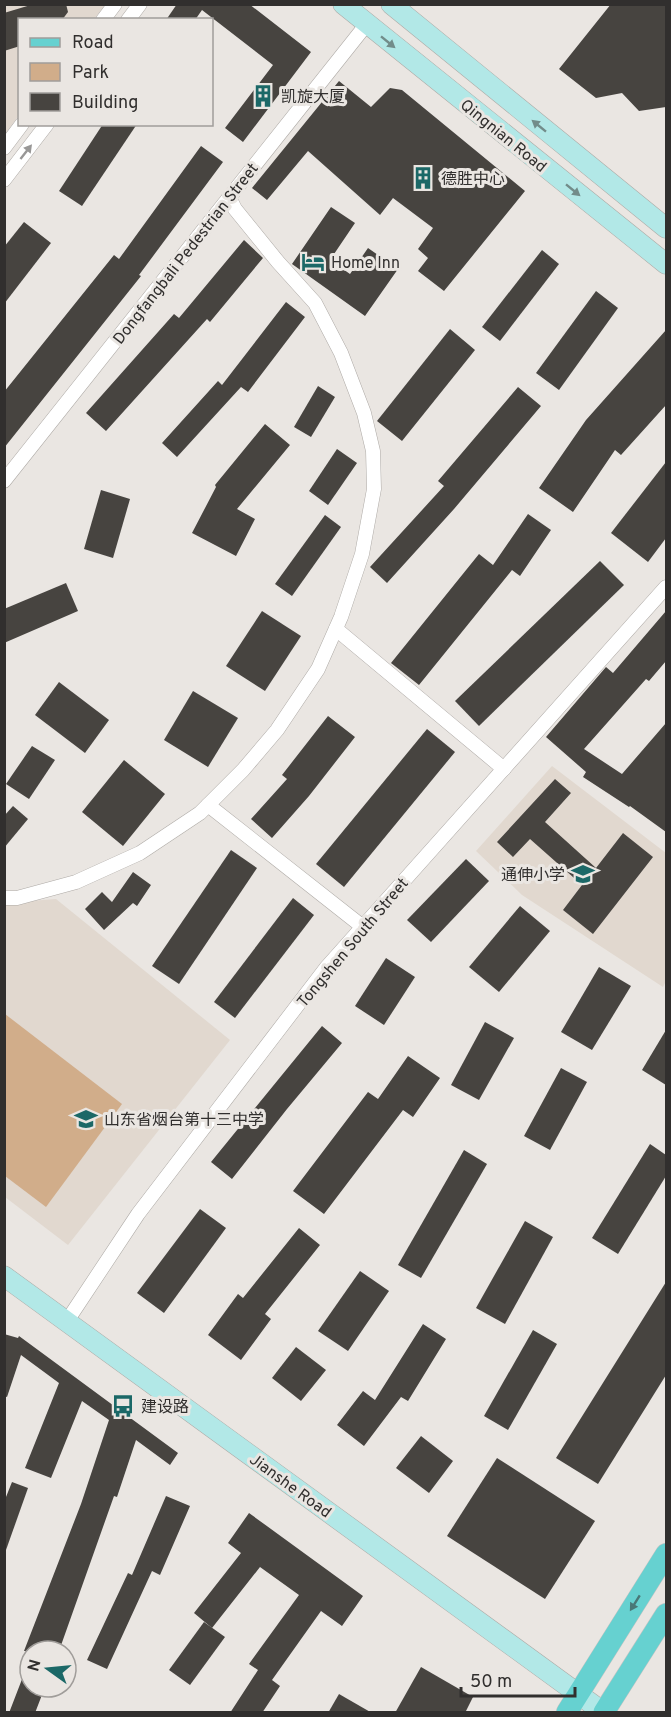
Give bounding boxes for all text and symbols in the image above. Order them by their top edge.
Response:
legend [18,18,213,126]
text: Road [72,32,114,55]
one-way arrow [380,35,396,48]
text: Park [72,62,109,85]
building icon: 凯旋大厦 [250,83,276,109]
place label: 凯旋大厦 [281,88,345,108]
text: Building [72,92,138,115]
street label: Qingnian Road [455,96,550,178]
one-way arrow [531,119,547,132]
one-way arrow [20,145,32,161]
street label: Dongfangbali Pedestrian Street [110,160,264,349]
building icon: 德胜中心 [410,165,436,191]
place label: 德胜中心 [441,170,505,190]
one-way arrow [565,183,581,196]
hotel icon: Home Inn [300,249,326,275]
place label: Home Inn [331,254,400,274]
school or university icon: 通伸小学 [570,861,596,887]
place label: 通伸小学 [501,866,565,886]
street label: Tongshen South Street [293,874,414,1012]
school or university icon: 山东省烟台第十三中学 [73,1106,99,1132]
place label: 山东省烟台第十三中学 [104,1111,264,1131]
bus stop icon: 建设路 [110,1393,136,1419]
place label: 建设路 [141,1398,189,1418]
street label: Jianshe Road [245,1450,335,1523]
one-way arrow [630,1595,641,1611]
north arrow [18,1639,78,1699]
text: N [24,1657,47,1674]
scale bar [461,1660,575,1698]
text: 50 m [470,1671,512,1694]

